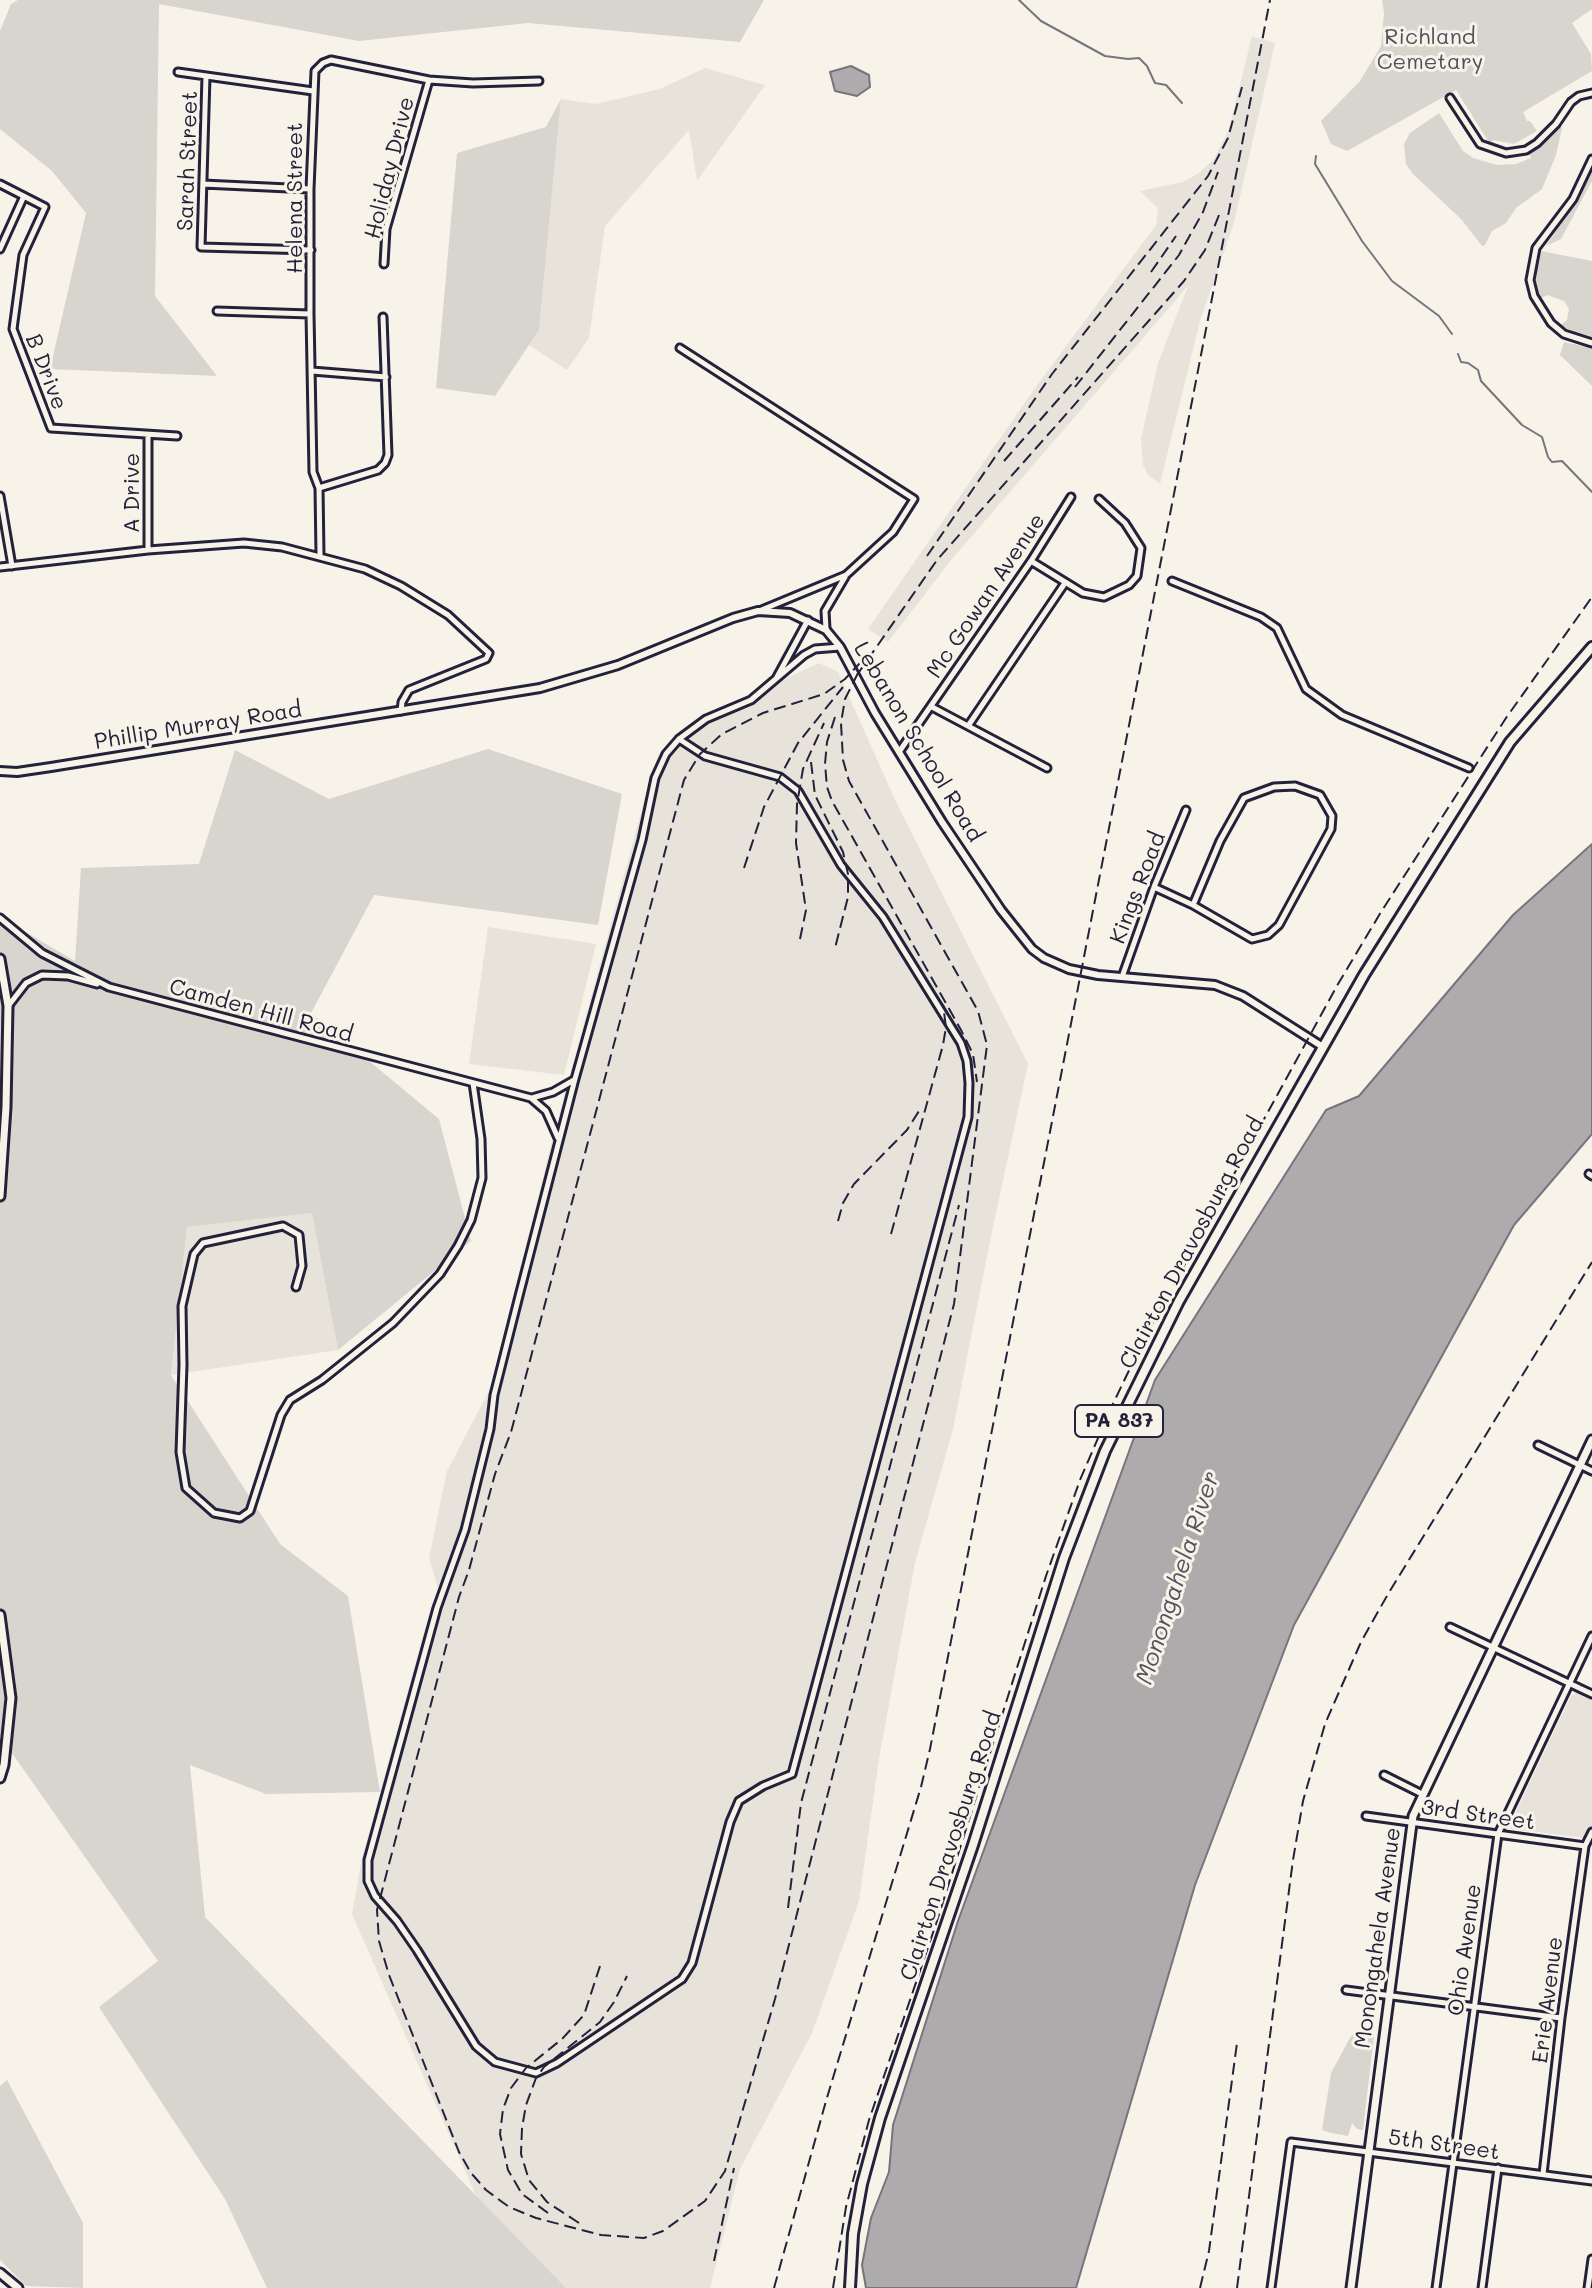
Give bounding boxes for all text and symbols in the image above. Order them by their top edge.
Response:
park label: Richland Cemetary [1377,24,1483,76]
street label: Sarah Street [172,90,204,232]
street label: Holiday Drive [360,94,420,242]
street label: Helena Street [282,122,308,274]
street label: B Drive [20,330,72,414]
street label: A Drive [119,453,145,533]
street label: Mc Gowan Avenue [921,509,1051,683]
street label: Lebanon School Road [848,637,988,847]
street label: Phillip Murray Road [92,697,304,755]
street label: Kings Road [1105,828,1171,948]
street label: Camden Hill Road [166,974,356,1048]
street label: Clairton Dravosburg Road [1114,1112,1270,1374]
road number: PA 837 [1075,1405,1163,1437]
water label: Monongahela River [1130,1468,1226,1688]
street label: Clairton Dravosburg Road [895,1708,1007,1984]
street label: 3rd Street [1419,1794,1537,1836]
street label: Monongahela Avenue [1349,1826,1407,2050]
street label: Ohio Avenue [1443,1882,1487,2018]
street label: Erie Avenue [1527,1935,1569,2065]
street label: 5th Street [1387,2124,1501,2166]

